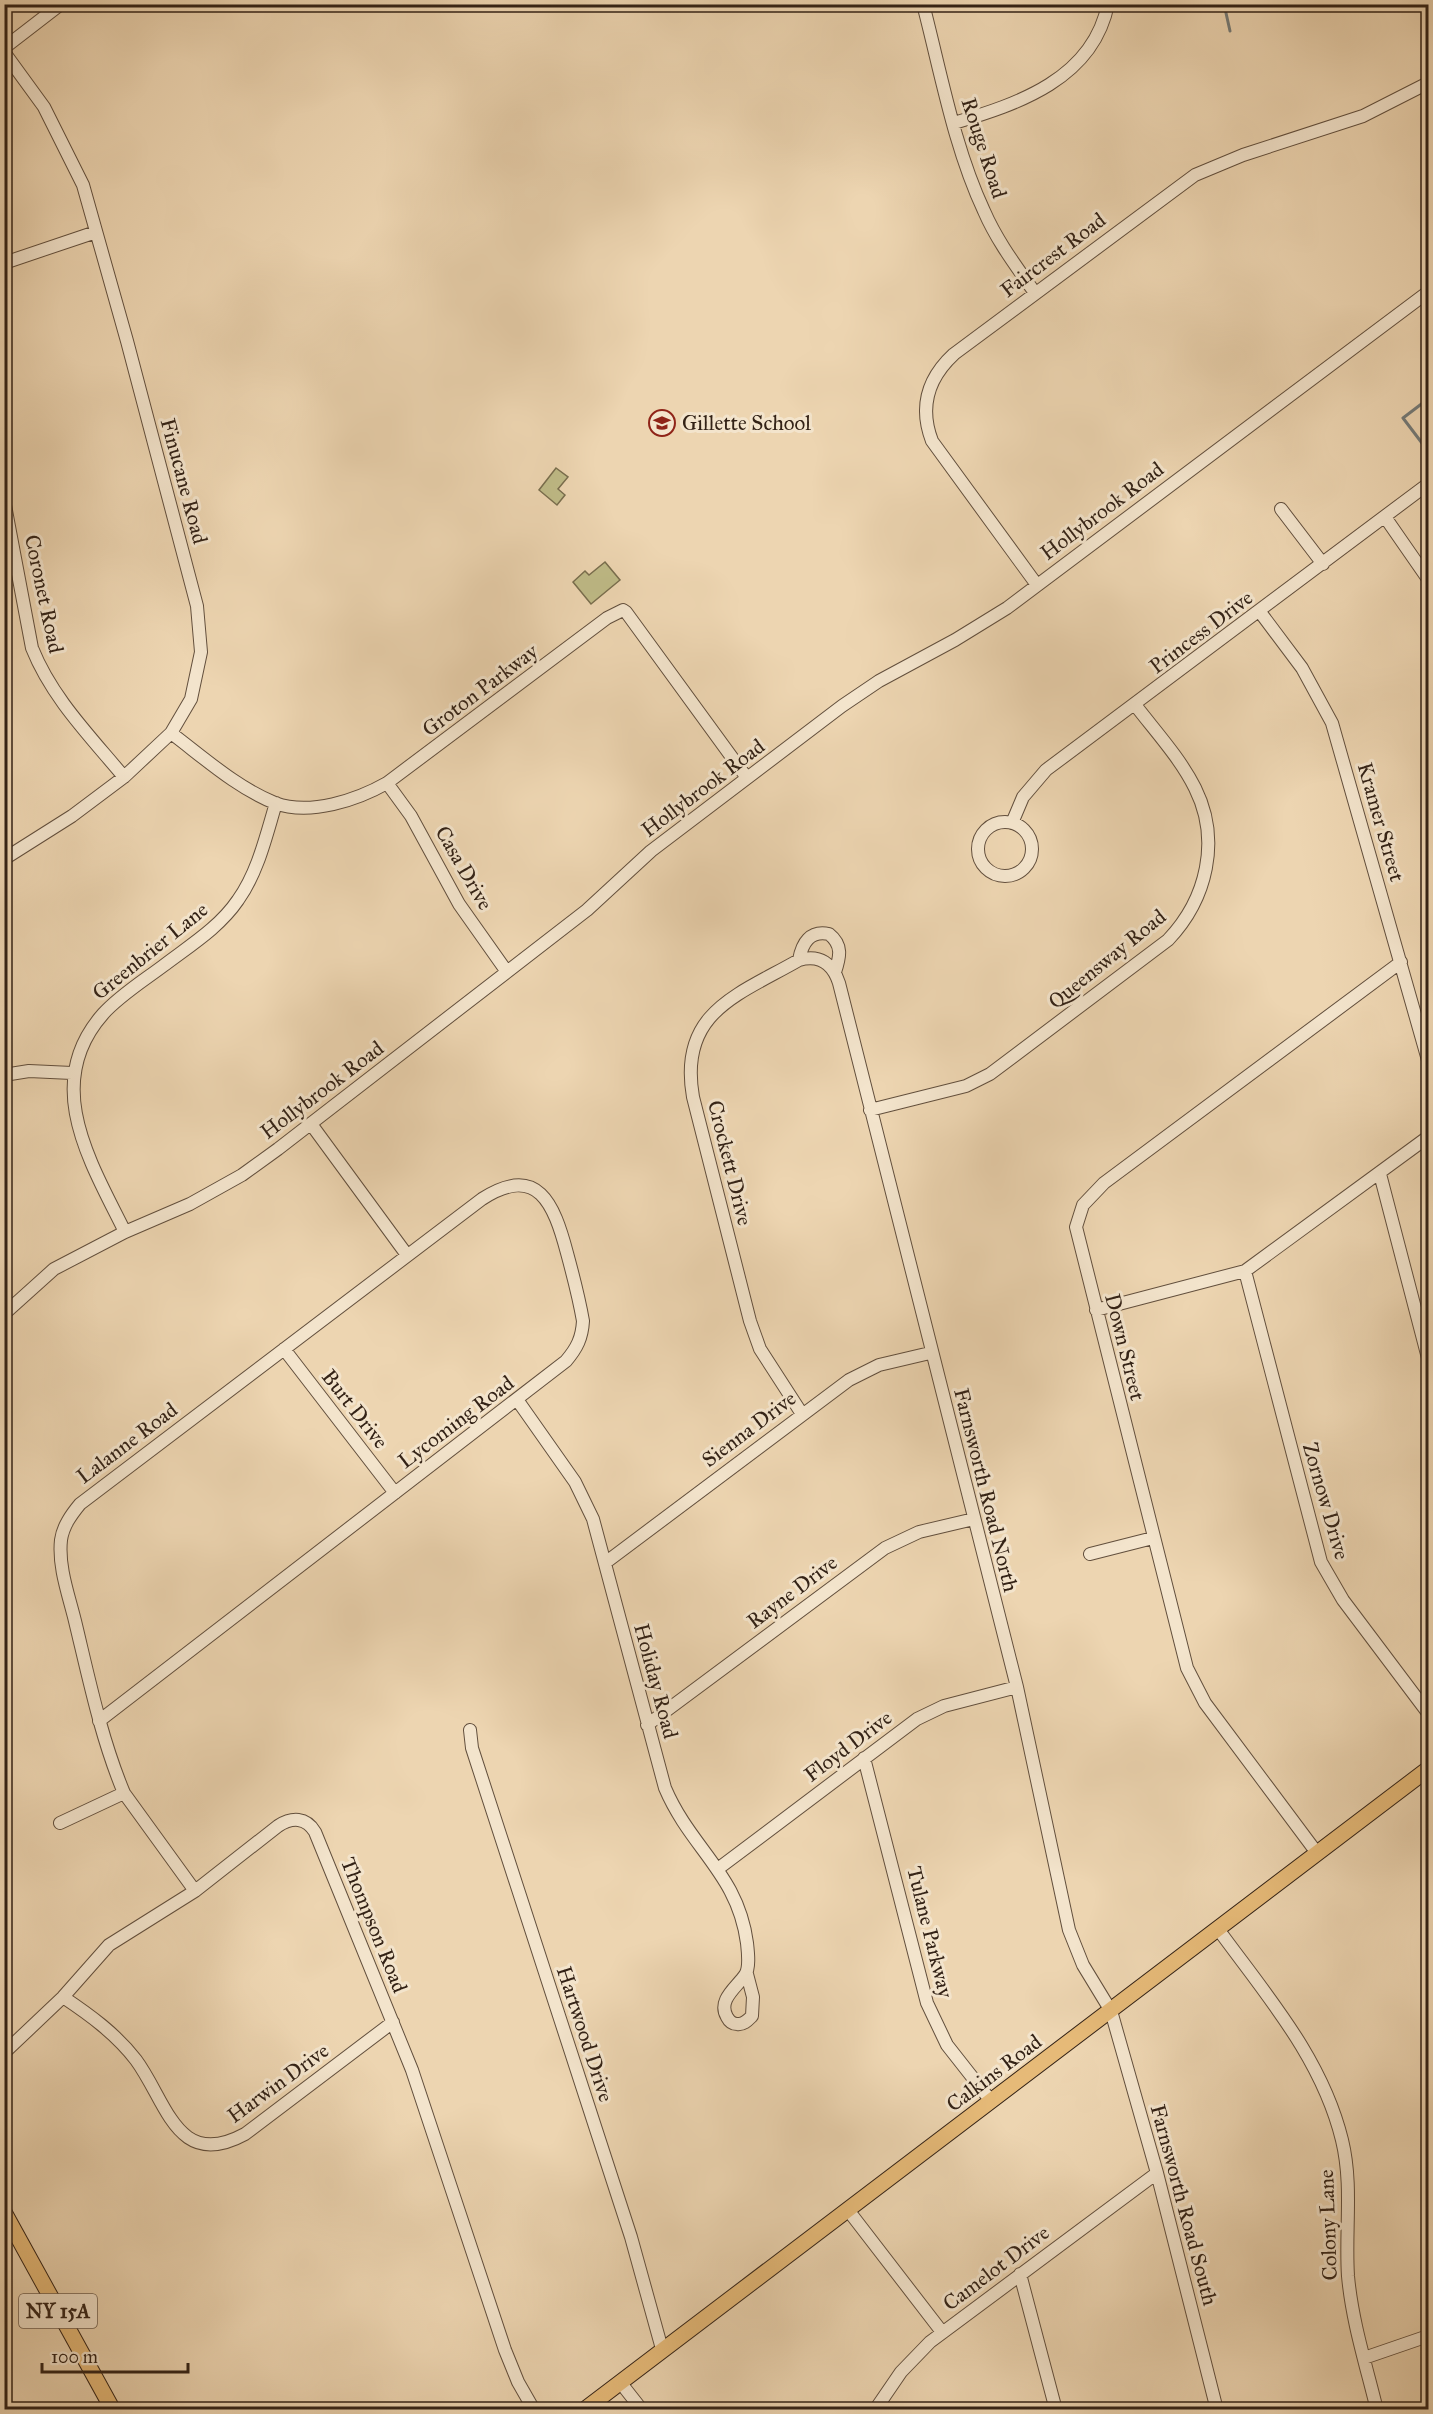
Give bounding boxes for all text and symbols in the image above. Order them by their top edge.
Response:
street label: Rouge Road [956,94,1013,202]
street label: Faircrest Road [995,207,1111,303]
school or university icon: Gillette School [647,408,677,438]
place label: Gillette School [682,410,811,436]
street label: Finucane Road [155,415,213,547]
street label: Hollybrook Road [1035,456,1169,566]
street label: Coronet Road [19,532,69,656]
street label: Princess Drive [1144,584,1258,679]
street label: Groton Parkway [417,637,544,742]
street label: Hollybrook Road [636,733,770,843]
street label: Kramer Street [1352,760,1411,885]
street label: Casa Drive [430,821,499,915]
street label: Greenbrier Lane [87,896,213,1006]
street label: Queensway Road [1043,903,1171,1014]
street label: Hollybrook Road [255,1035,389,1145]
street label: Crockett Drive [702,1098,758,1228]
street label: Down Street [1099,1291,1151,1404]
street label: Burt Drive [316,1364,394,1454]
street label: Lycoming Road [393,1370,519,1474]
street label: Sienna Drive [697,1385,801,1473]
street label: Farnsworth Road North [948,1385,1024,1595]
street label: Lalanne Road [71,1396,183,1489]
street label: Zornow Drive [1297,1439,1355,1563]
street label: Rayne Drive [742,1549,843,1634]
street label: Holiday Road [628,1621,684,1742]
street label: Floyd Drive [799,1704,897,1787]
street label: Thompson Road [335,1853,413,1997]
street label: Tulane Parkway [901,1864,959,2002]
street label: Hartwood Drive [551,1963,619,2105]
street label: Calkins Road [941,2028,1047,2117]
street label: Harwin Drive [222,2037,334,2128]
street label: Farnsworth Road South [1145,2102,1223,2309]
street label: Colony Lane [1313,2169,1343,2281]
street label: Camelot Drive [938,2219,1054,2316]
road number: NY 15A [19,2294,97,2328]
scale bar [42,2336,188,2374]
text: 100 m [51,2346,98,2368]

